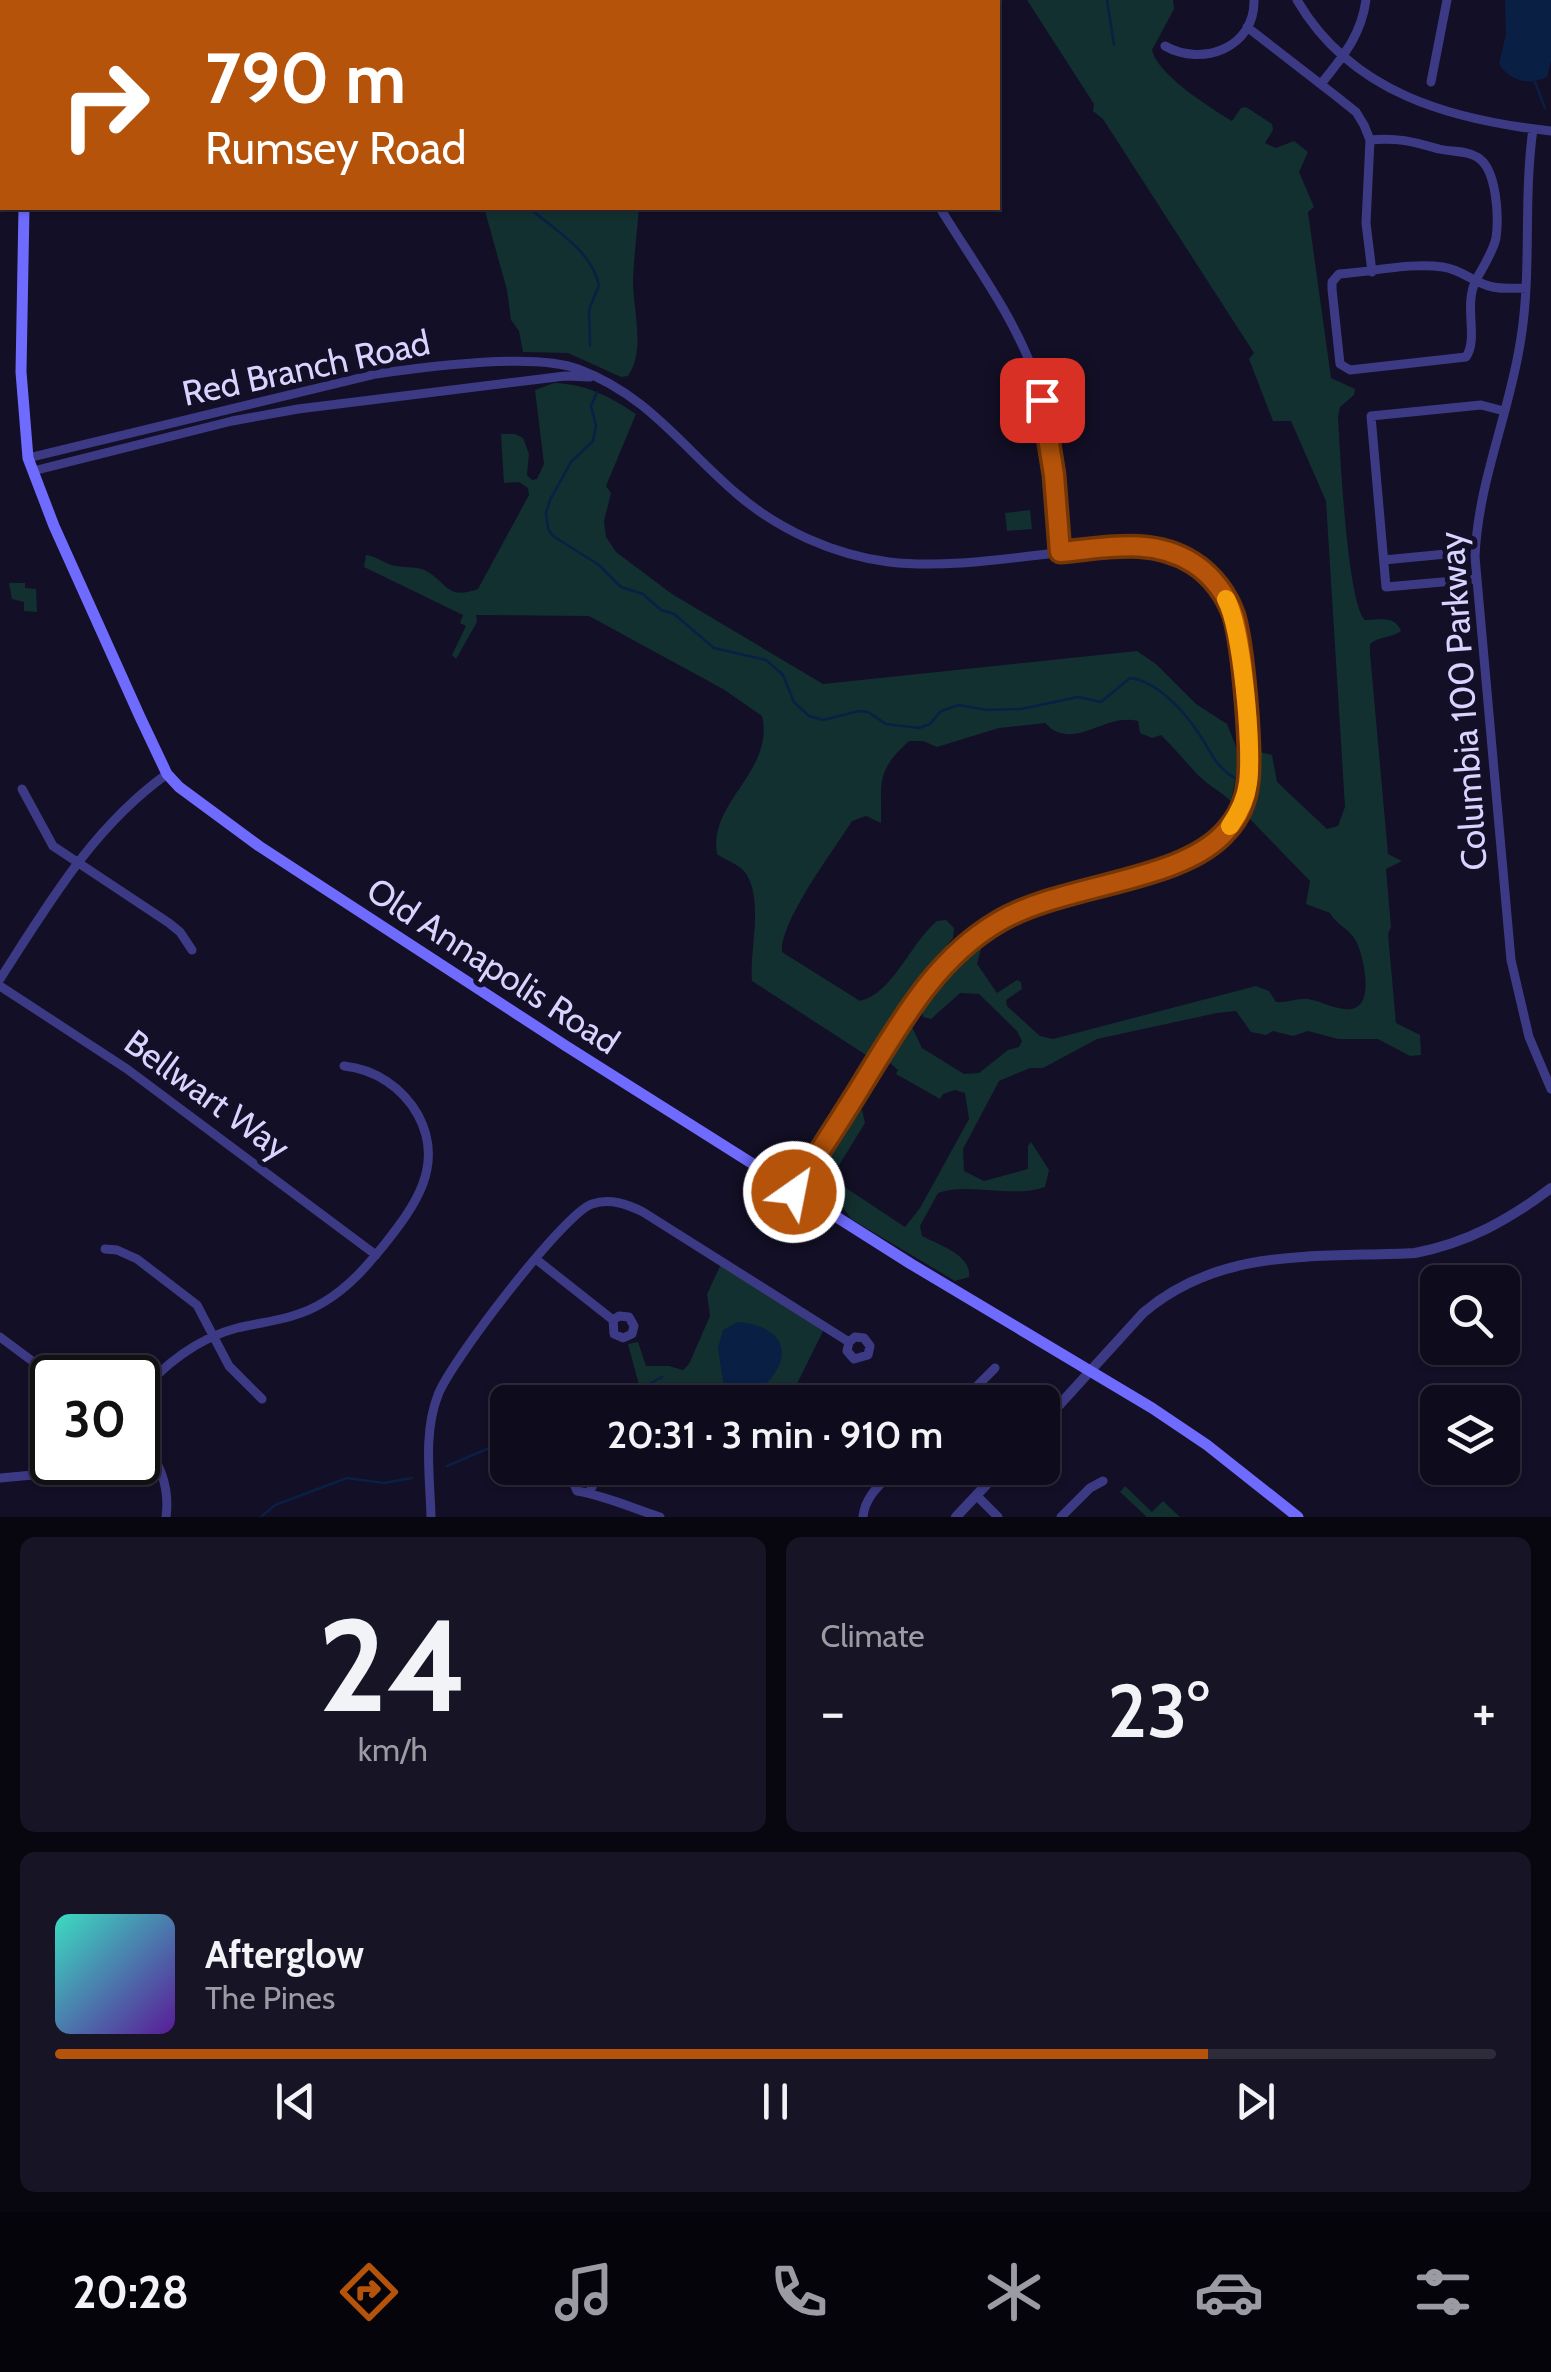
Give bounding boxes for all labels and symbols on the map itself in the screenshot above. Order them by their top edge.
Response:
street label: Red Branch Road [178,320,434,415]
pin [1000,358,1085,443]
street label: Columbia 100 Parkway [1429,530,1496,872]
street label: Old Annapolis Road [359,868,628,1063]
street label: Bellwart Way [116,1020,298,1169]
position arrow [742,1140,846,1244]
speed limit sign: 30 [30,1355,160,1485]

